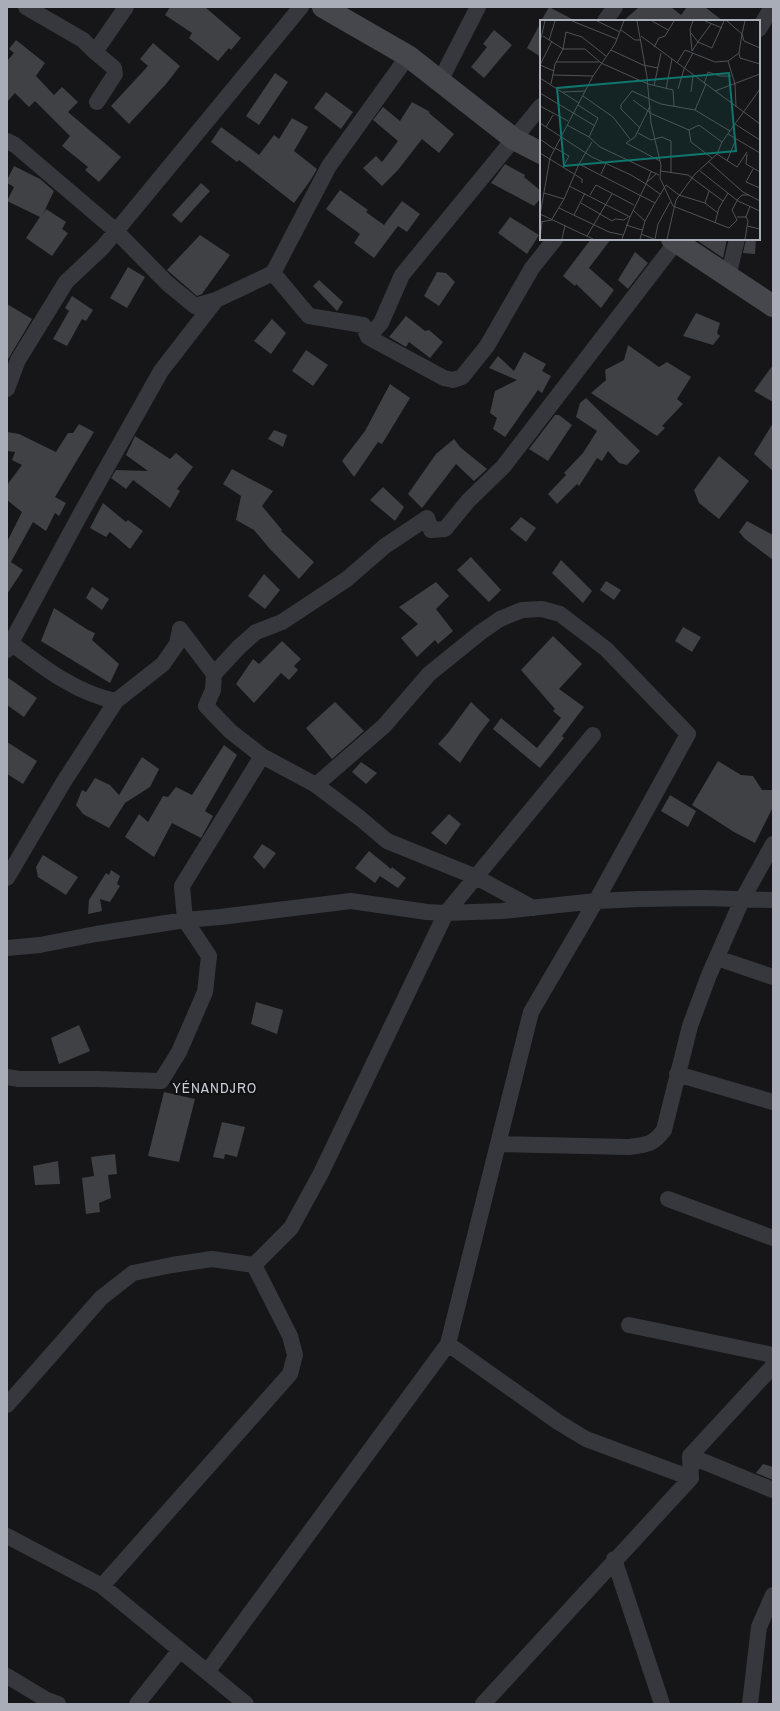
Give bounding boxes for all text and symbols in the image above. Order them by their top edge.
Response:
inset map [540,20,760,240]
district label: YÉNANDJRO [173,1077,257,1098]

